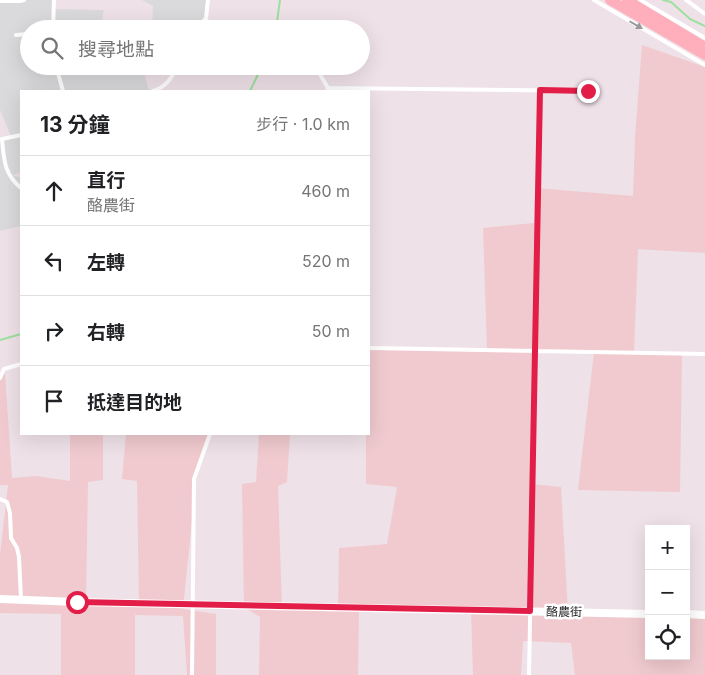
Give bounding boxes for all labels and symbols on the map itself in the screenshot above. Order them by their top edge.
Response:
one-way arrow [630,20,643,29]
route end [577,80,600,103]
route start [66,591,89,614]
street label: 酪農街 [546,604,582,619]

